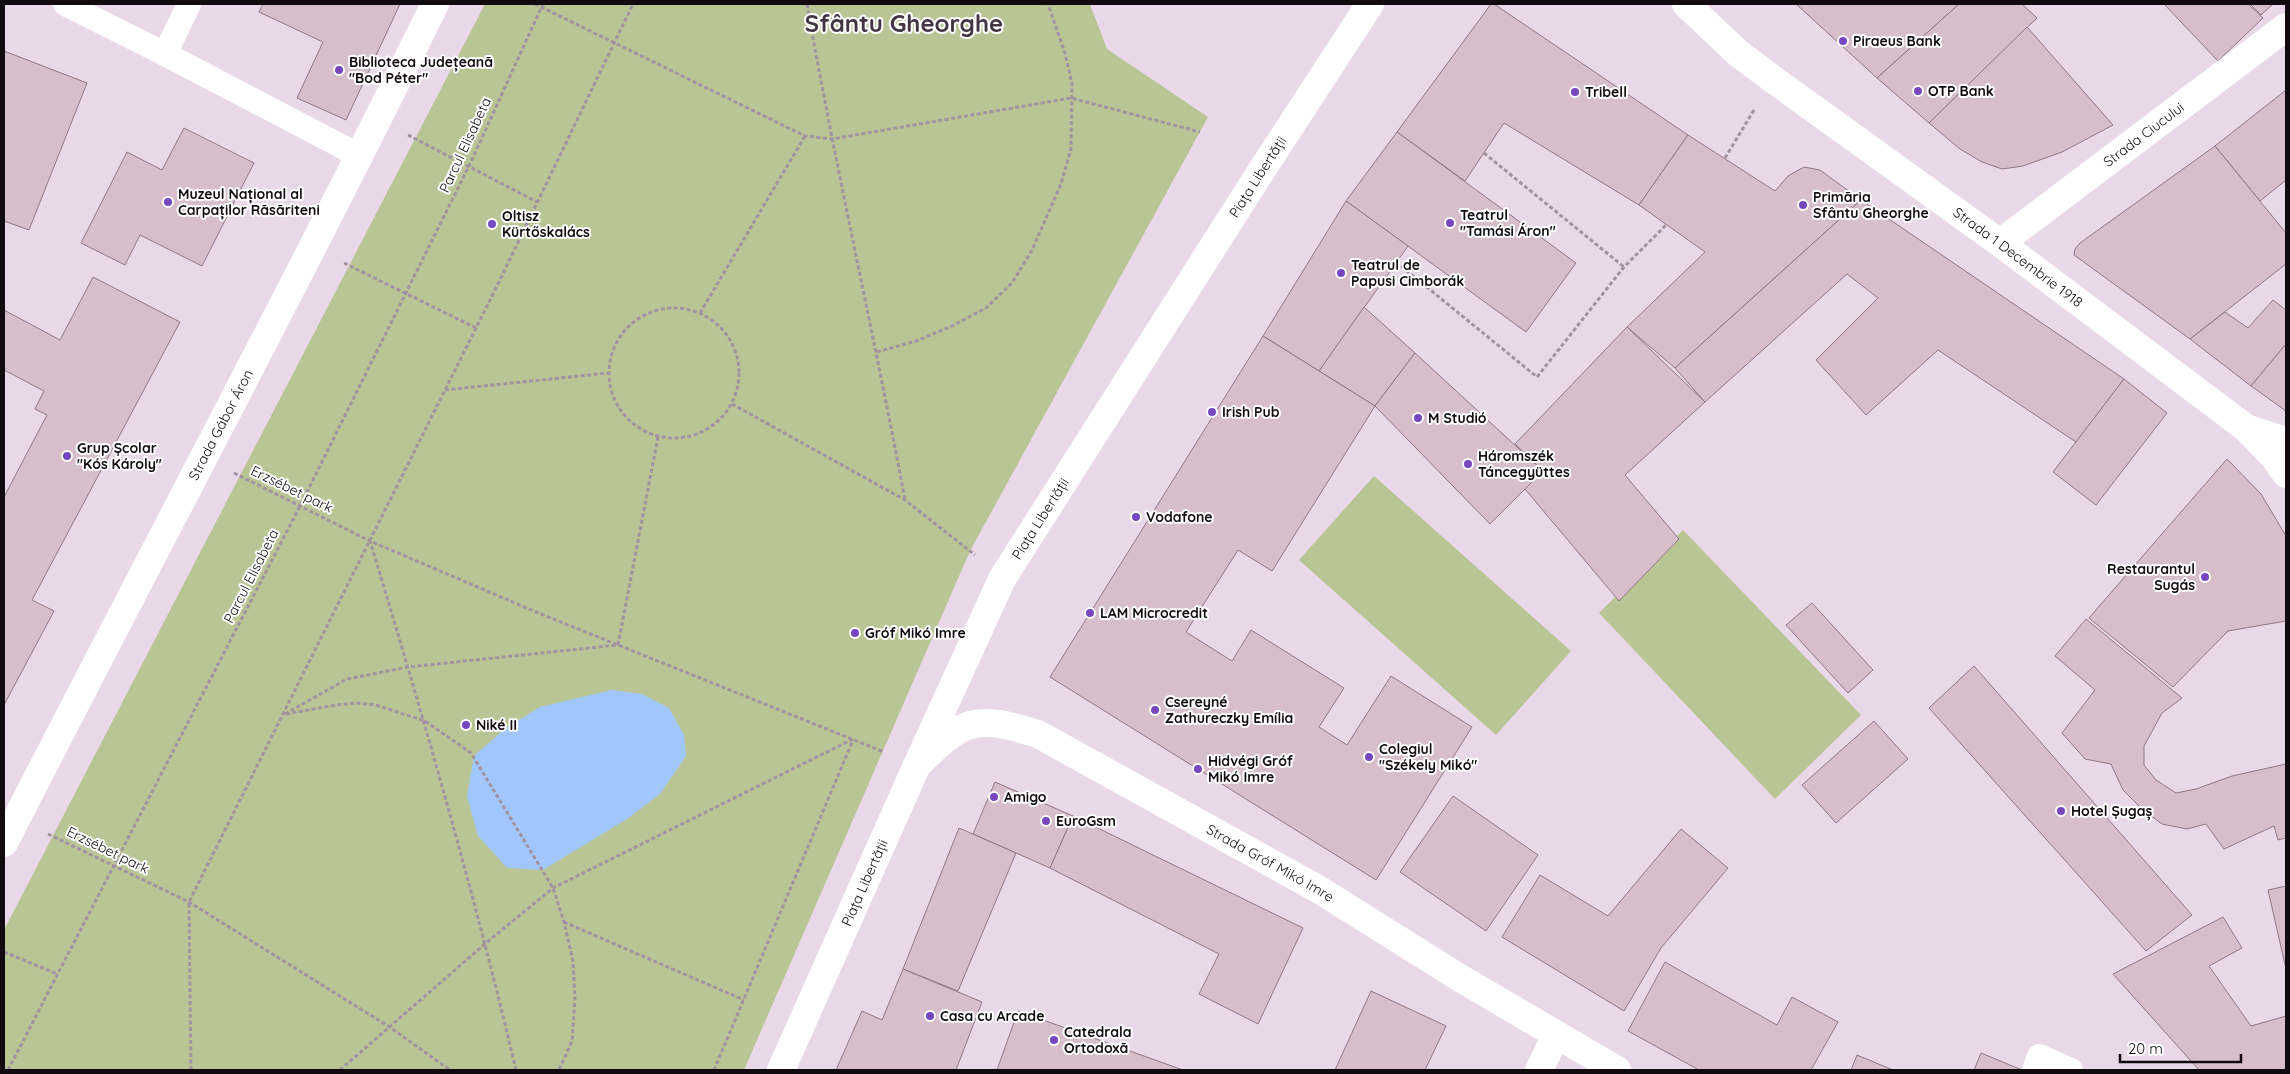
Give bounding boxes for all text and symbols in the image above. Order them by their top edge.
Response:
district label: Sfântu Gheorghe [805,8,1003,38]
place label: Piraeus Bank [1853,32,1941,50]
marker: Piraeus Bank [1837,35,1849,47]
place label: Biblioteca Județeană "Bod Péter" [349,53,493,87]
marker: Biblioteca Județeană "Bod Péter" [333,64,345,76]
place label: OTP Bank [1928,82,1994,100]
place label: Tribell [1585,83,1627,101]
marker: OTP Bank [1912,85,1924,97]
marker: Tribell [1569,86,1581,98]
street label: Parcul Elisabeta [435,94,495,196]
street label: Strada Ciucului [2100,98,2188,171]
street label: Piața Libertății [1225,133,1290,221]
place label: Muzeul Național al Carpaților Răsăriteni [178,185,320,220]
place label: Primăria Sfântu Gheorghe [1813,188,1929,222]
marker: Muzeul Național al Carpaților Răsăriteni [162,196,174,208]
marker: Primăria Sfântu Gheorghe [1797,199,1809,211]
street label: Strada 1 Decembrie 1918 [1950,203,2086,311]
place label: Teatrul "Tamási Áron" [1460,206,1556,240]
place label: Oltisz Kürtőskalács [502,207,590,241]
marker: Teatrul "Tamási Áron" [1444,217,1456,229]
marker: Oltisz Kürtőskalács [486,218,498,230]
place label: Teatrul de Papusi Cimborák [1351,256,1464,290]
marker: Teatrul de Papusi Cimborák [1335,267,1347,279]
street label: Strada Gábor Áron [184,366,257,483]
place label: Irish Pub [1222,403,1280,421]
marker: Irish Pub [1206,406,1218,418]
place label: M Studió [1428,409,1487,427]
marker: M Studió [1412,412,1424,424]
place label: Grup Școlar "Kós Károly" [77,439,162,473]
place label: Háromszék Táncegyüttes [1478,447,1570,481]
marker: Grup Școlar "Kós Károly" [61,450,73,462]
marker: Háromszék Táncegyüttes [1462,458,1474,470]
street label: Erzsébet park [248,461,336,517]
street label: Piața Libertății [1008,475,1073,563]
place label: Vodafone [1146,508,1213,526]
marker: Vodafone [1130,511,1142,523]
street label: Parcul Elisabeta [220,526,282,626]
place label: Restaurantul Sugás [2107,560,2195,594]
marker: Restaurantul Sugás [2199,571,2211,583]
place label: LAM Microcredit [1100,604,1208,622]
marker: LAM Microcredit [1084,607,1096,619]
place label: Gróf Mikó Imre [865,624,966,642]
marker: Gróf Mikó Imre [849,627,861,639]
place label: Csereyné Zathureczky Emília [1165,693,1293,727]
marker: Csereyné Zathureczky Emília [1149,704,1161,716]
place label: Niké II [476,716,517,734]
marker: Niké II [460,719,472,731]
place label: Colegiul "Székely Mikó" [1379,740,1477,774]
marker: Colegiul "Székely Mikó" [1363,751,1375,763]
place label: Hidvégi Gróf Mikó Imre [1208,752,1294,786]
marker: Hidvégi Gróf Mikó Imre [1192,763,1204,775]
place label: Amigo [1004,788,1047,806]
marker: Amigo [988,791,1000,803]
place label: Hotel Șugaș [2071,802,2153,821]
marker: Hotel Șugaș [2055,805,2067,817]
place label: EuroGsm [1056,812,1116,830]
marker: EuroGsm [1040,815,1052,827]
street label: Strada Gróf Mikó Imre [1203,820,1337,906]
street label: Erzsébet park [64,822,152,878]
street label: Piața Libertății [837,837,892,929]
place label: Casa cu Arcade [940,1007,1044,1025]
marker: Casa cu Arcade [924,1010,936,1022]
place label: Catedrala Ortodoxă [1064,1023,1132,1057]
scale bar [2120,1032,2241,1064]
marker: Catedrala Ortodoxă [1048,1034,1060,1046]
text: 20 m [2128,1039,2163,1058]

